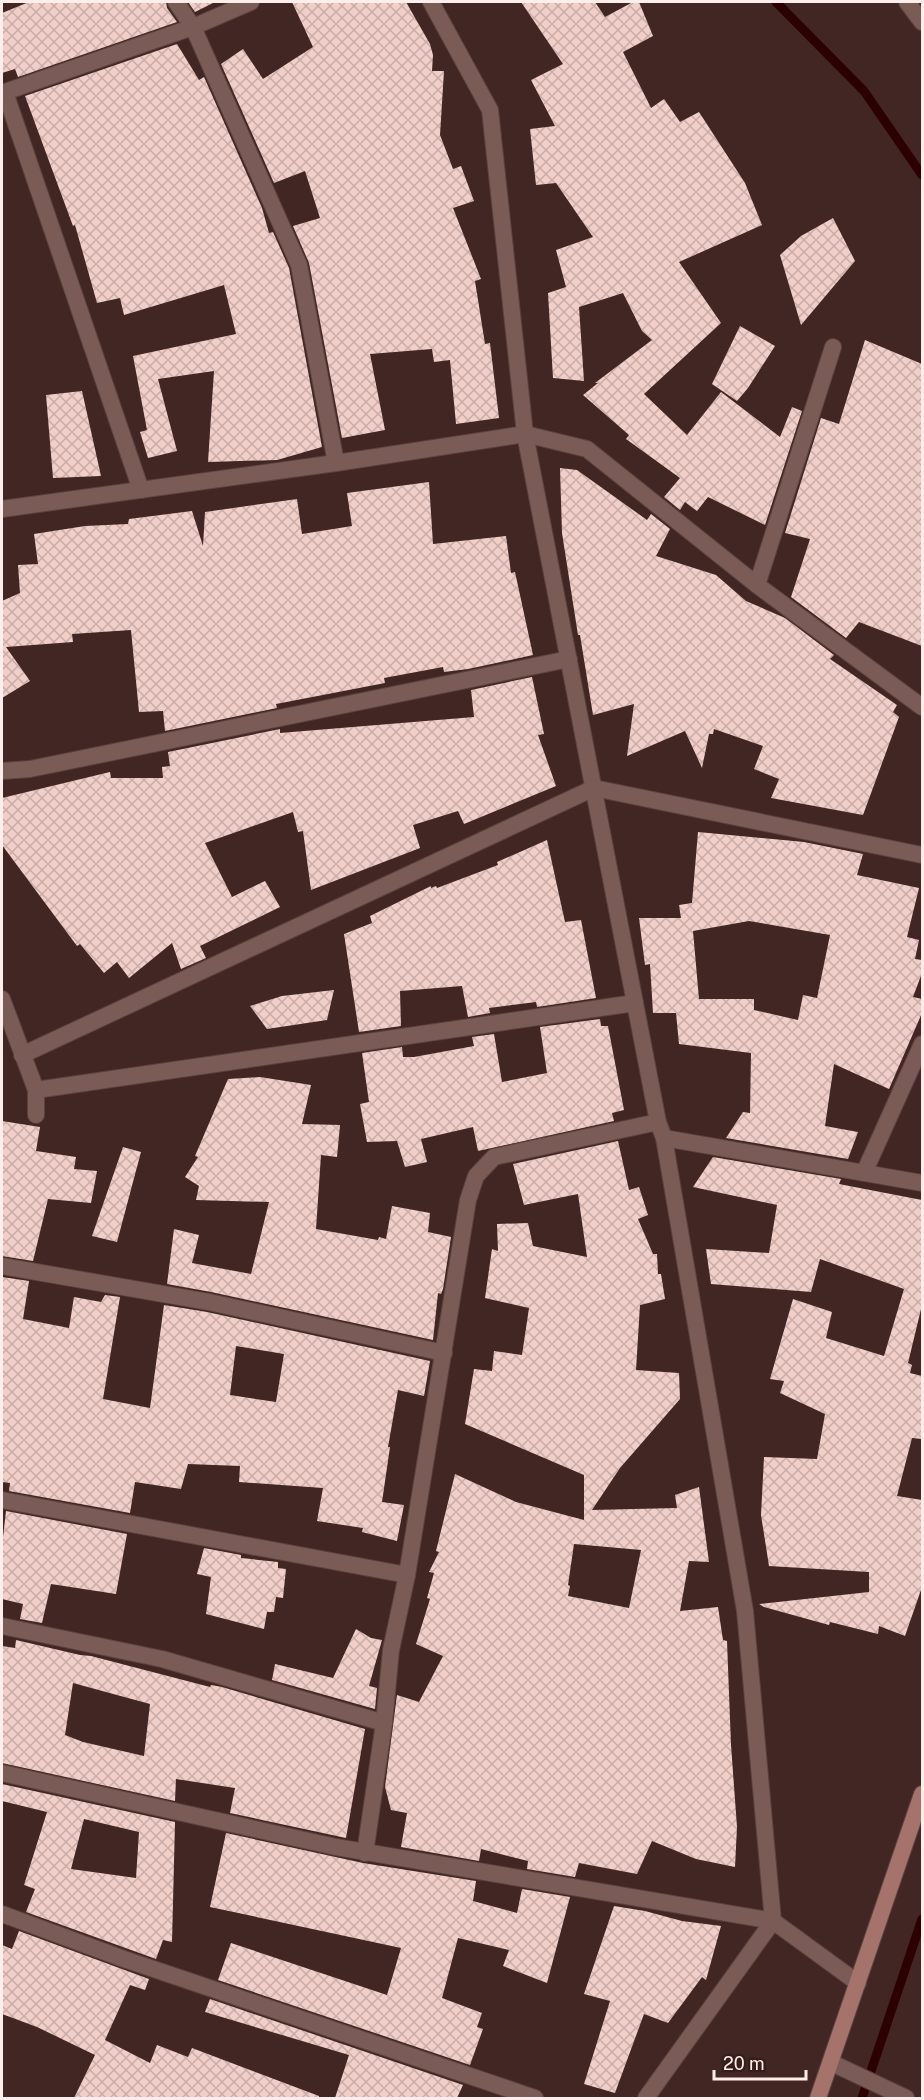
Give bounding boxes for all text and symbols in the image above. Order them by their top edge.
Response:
scale bar [714,2043,806,2081]
text: 20 m [723,2053,765,2074]

